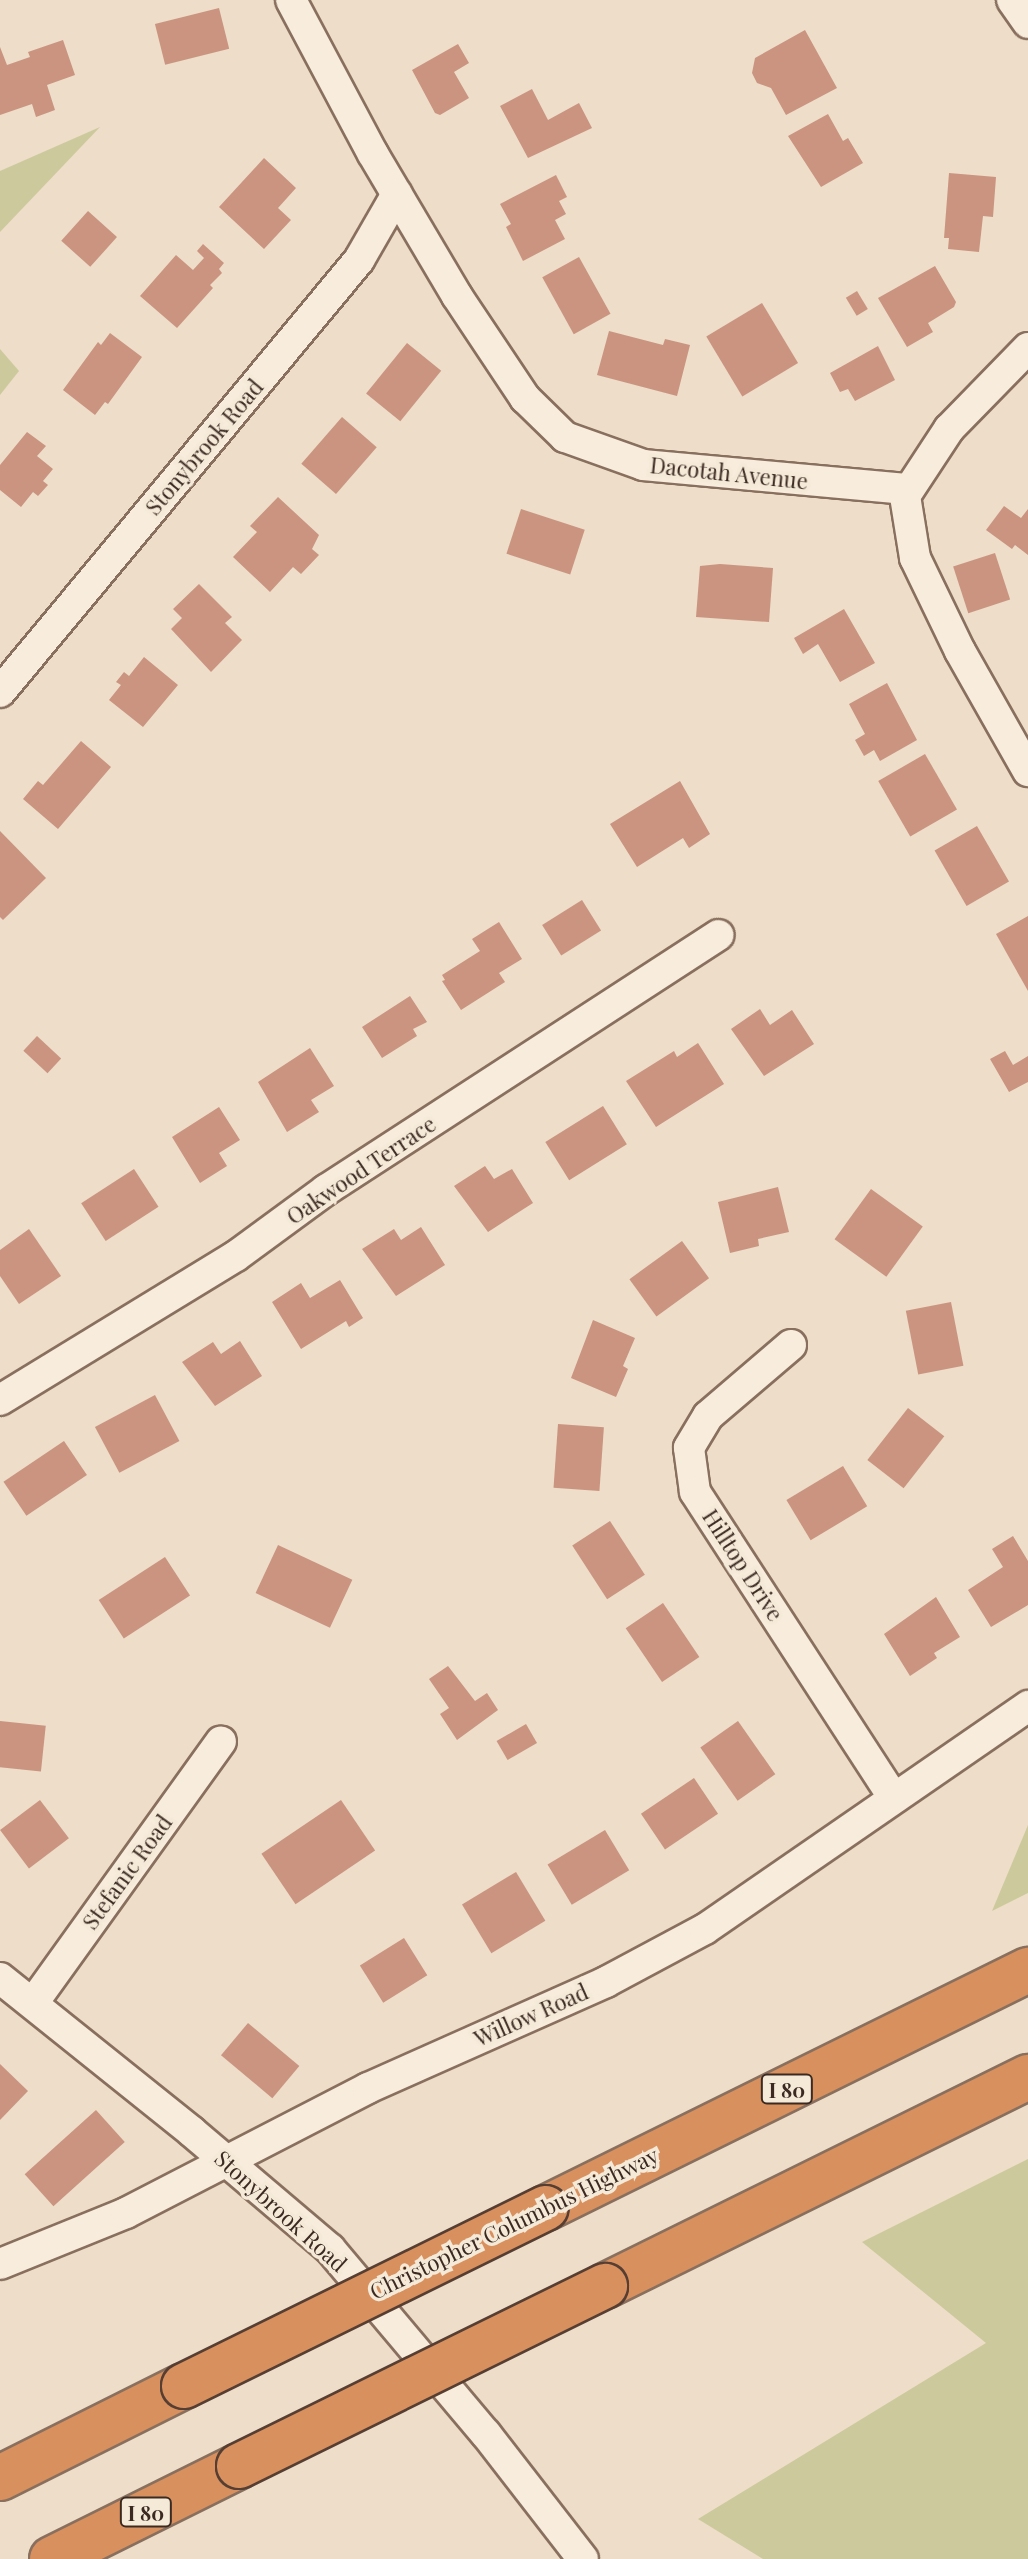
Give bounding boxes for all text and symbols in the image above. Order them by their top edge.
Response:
street label: Stonybrook Road [140,374,268,520]
street label: Dacotah Avenue [648,452,810,494]
street label: Oakwood Terrace [281,1110,441,1230]
street label: Hilltop Drive [697,1504,789,1626]
street label: Stefanic Road [77,1810,177,1934]
street label: Willow Road [470,1978,592,2052]
road number: I 80 [759,2073,815,2105]
street label: Christopher Columbus Highway [365,2141,663,2305]
street label: Stonybrook Road [209,2145,353,2277]
road number: I 80 [118,2496,174,2528]

